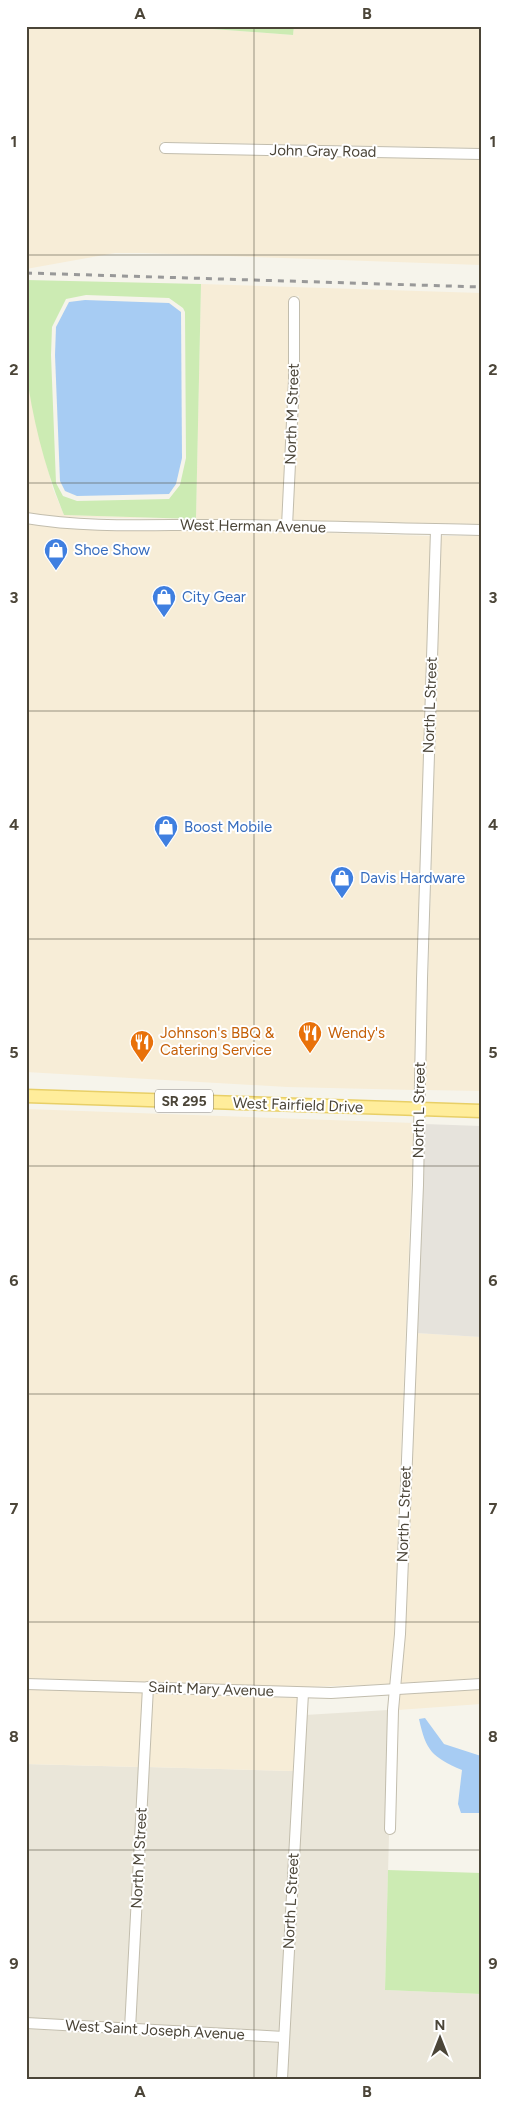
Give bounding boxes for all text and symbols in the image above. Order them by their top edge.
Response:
text: A [134,4,146,23]
text: B [362,4,372,23]
text: 1 [11,132,17,151]
text: 1 [490,132,496,151]
street label: John Gray Road [269,141,377,161]
text: 2 [9,360,19,379]
text: 2 [488,360,498,379]
street label: North M Street [281,363,303,465]
street label: West Herman Avenue [180,516,326,536]
shop icon: Shoe Show [43,537,69,571]
place label: Shoe Show [74,541,150,559]
shop icon: City Gear [151,584,177,618]
text: 3 [10,588,19,607]
place label: City Gear [182,588,246,606]
text: 3 [489,588,498,607]
street label: North L Street [419,656,441,754]
shop icon: Boost Mobile [153,814,179,848]
text: 4 [9,815,19,834]
text: 4 [488,815,498,834]
place label: Boost Mobile [184,818,272,836]
shop icon: Davis Hardware [329,865,355,899]
place label: Davis Hardware [360,869,465,887]
restaurant icon: Wendy's [297,1020,323,1054]
place label: Johnson's BBQ & Catering Service [160,1024,275,1059]
place label: Wendy's [328,1024,385,1042]
restaurant icon: Johnson's BBQ & Catering Service [129,1029,155,1063]
text: 5 [9,1043,19,1062]
text: 5 [488,1043,498,1062]
street label: North L Street [409,1061,429,1158]
road number: SR 295 [155,1090,213,1112]
street label: West Fairfield Drive [233,1094,363,1116]
text: 6 [9,1271,19,1290]
text: 6 [488,1271,498,1290]
street label: North L Street [393,1465,415,1563]
text: 7 [10,1499,19,1518]
text: 7 [489,1499,498,1518]
street label: Saint Mary Avenue [148,1678,274,1700]
text: 8 [9,1727,19,1746]
text: 8 [488,1727,498,1746]
street label: North M Street [127,1807,151,1909]
street label: North L Street [279,1852,303,1950]
text: 9 [9,1954,19,1973]
text: 9 [488,1954,498,1973]
north arrow [414,2012,464,2062]
street label: West Saint Joseph Avenue [65,2016,245,2044]
text: N [435,2017,445,2034]
text: A [134,2082,146,2101]
text: B [362,2082,372,2101]

